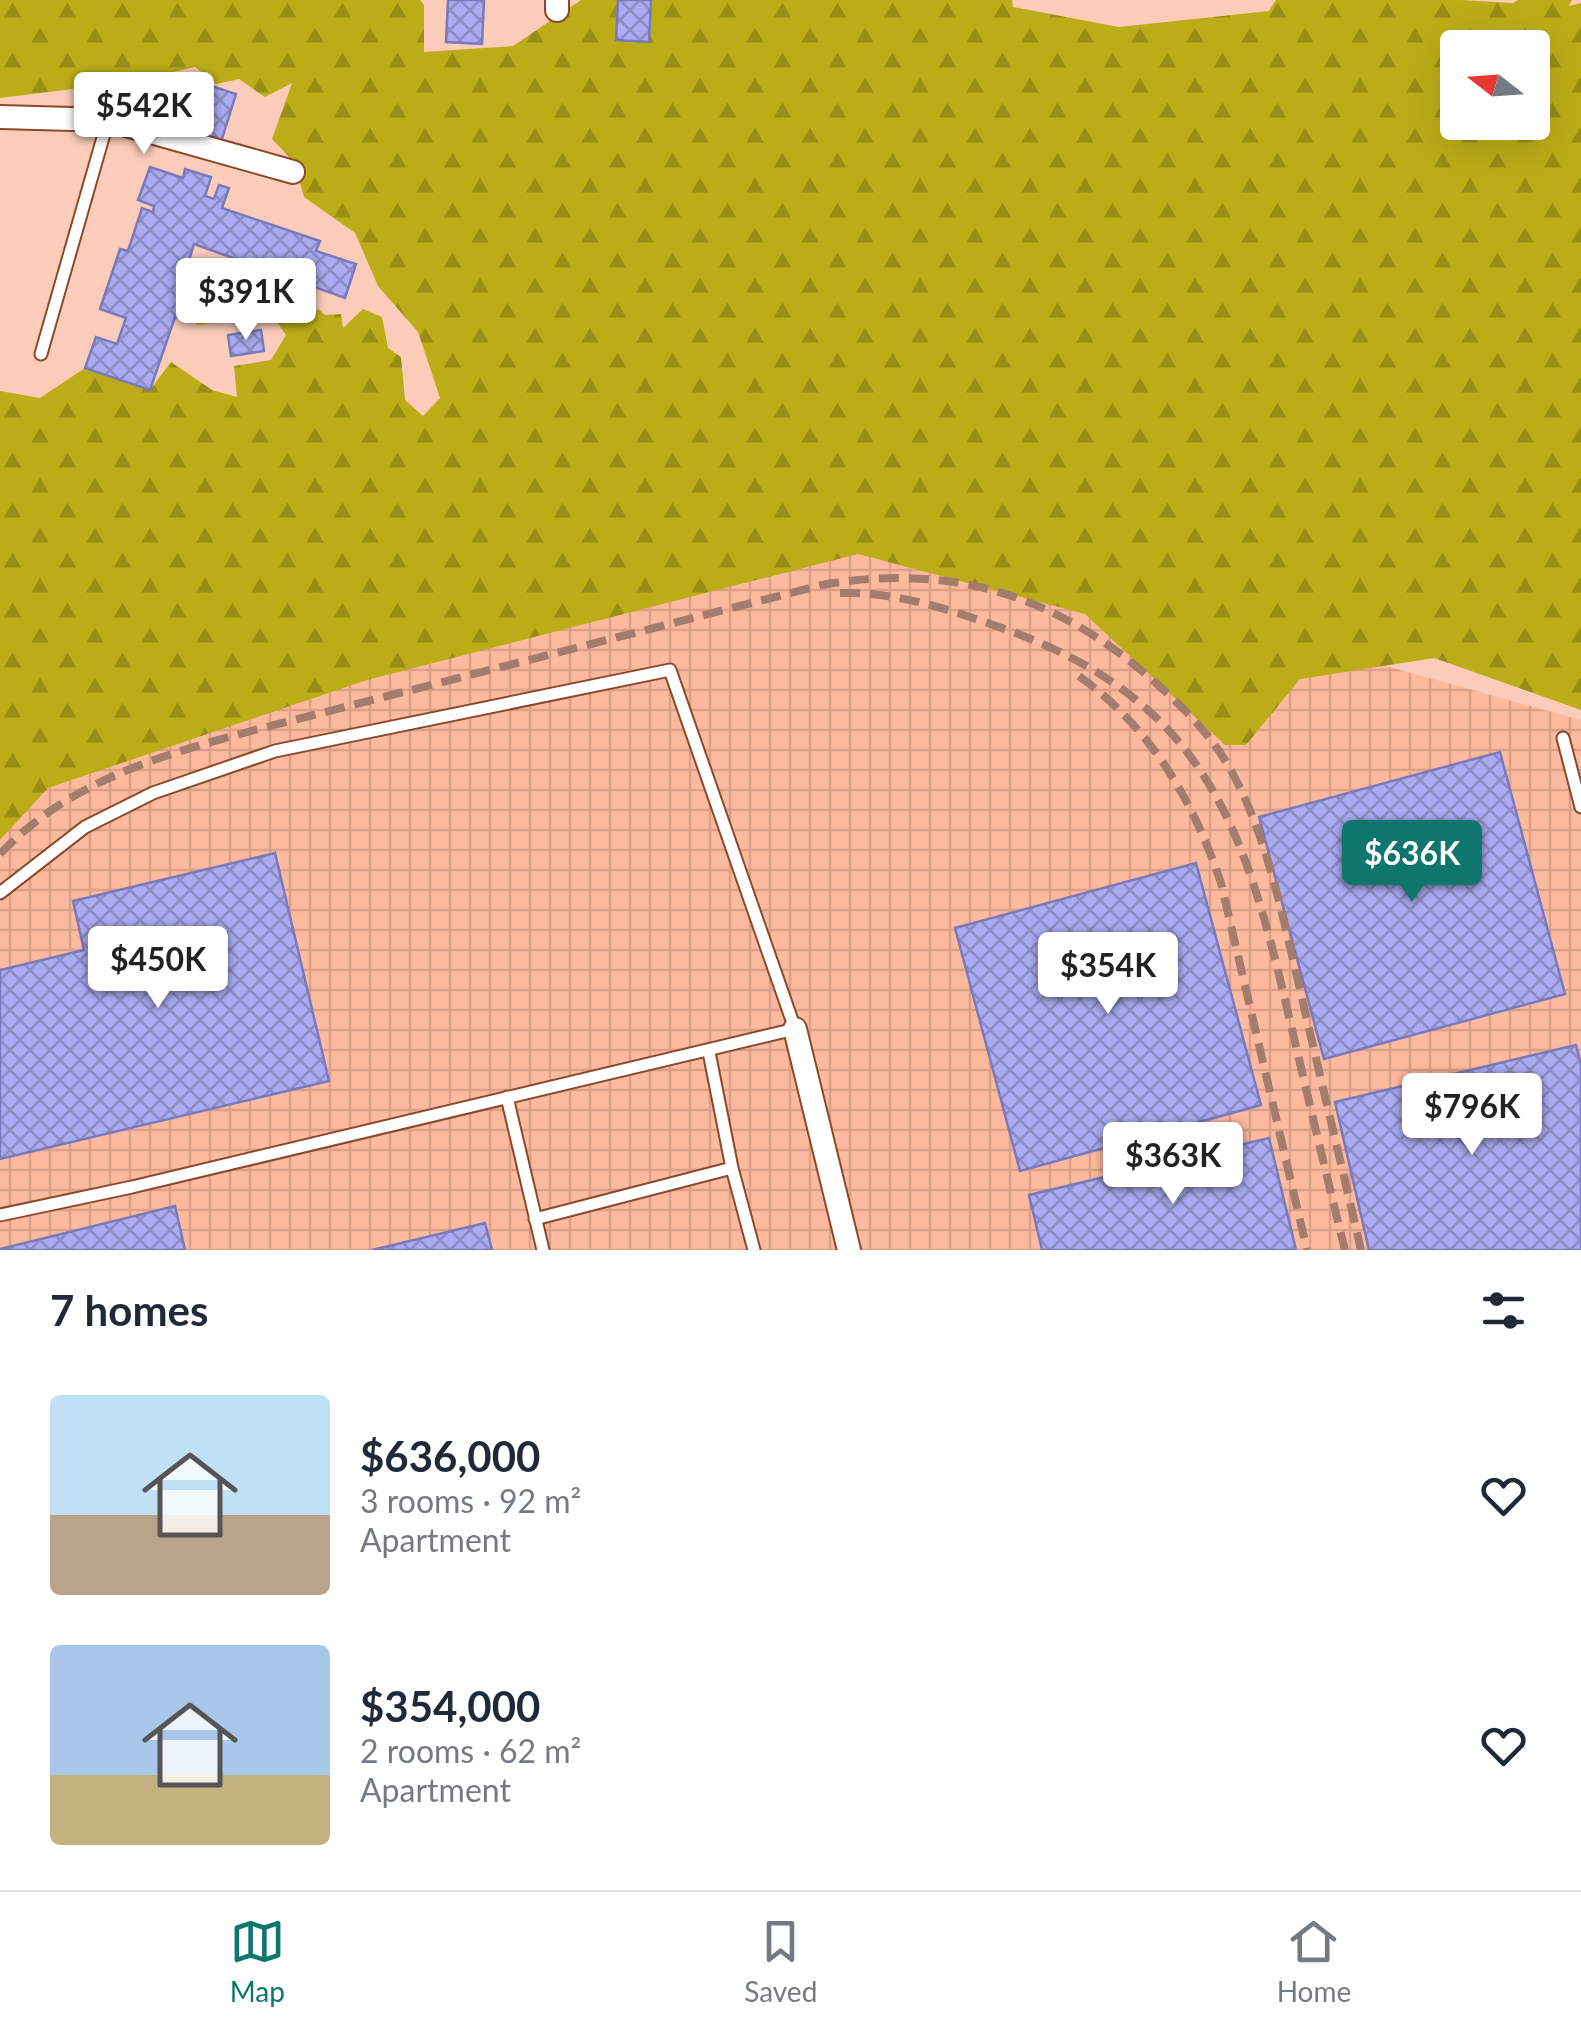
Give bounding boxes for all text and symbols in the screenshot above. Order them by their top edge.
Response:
north arrow [1440,30,1550,140]
map controls [1440,30,1550,140]
pin: $542K [74,72,214,157]
text: $542K [96,85,192,124]
pin: $391K [176,258,316,343]
text: $391K [198,271,294,310]
pin: $636K [1342,820,1482,905]
text: $636K [1364,833,1460,872]
pin: $450K [88,926,228,1011]
pin: $354K [1038,932,1178,1017]
text: $450K [110,939,206,978]
text: $354K [1060,945,1156,984]
pin: $796K [1402,1073,1542,1158]
text: $796K [1424,1086,1520,1125]
pin: $363K [1103,1122,1243,1207]
text: $363K [1125,1135,1221,1174]
icon: filters [1476,1283,1531,1338]
text: 7 homes [50,1285,208,1335]
text: $636,000 [360,1431,540,1481]
icon: home [130,1435,250,1555]
icon: heart [1476,1468,1531,1523]
text: 3 rooms · 92 m² [360,1481,581,1520]
text: Apartment [360,1520,511,1559]
text: $354,000 [360,1681,540,1731]
icon: home [130,1685,250,1805]
icon: heart [1476,1718,1531,1773]
text: 2 rooms · 62 m² [360,1731,581,1770]
text: Apartment [360,1770,511,1809]
tab: Map [230,1914,285,2008]
tab: Saved [744,1914,817,2008]
tab: Home [1277,1914,1351,2008]

